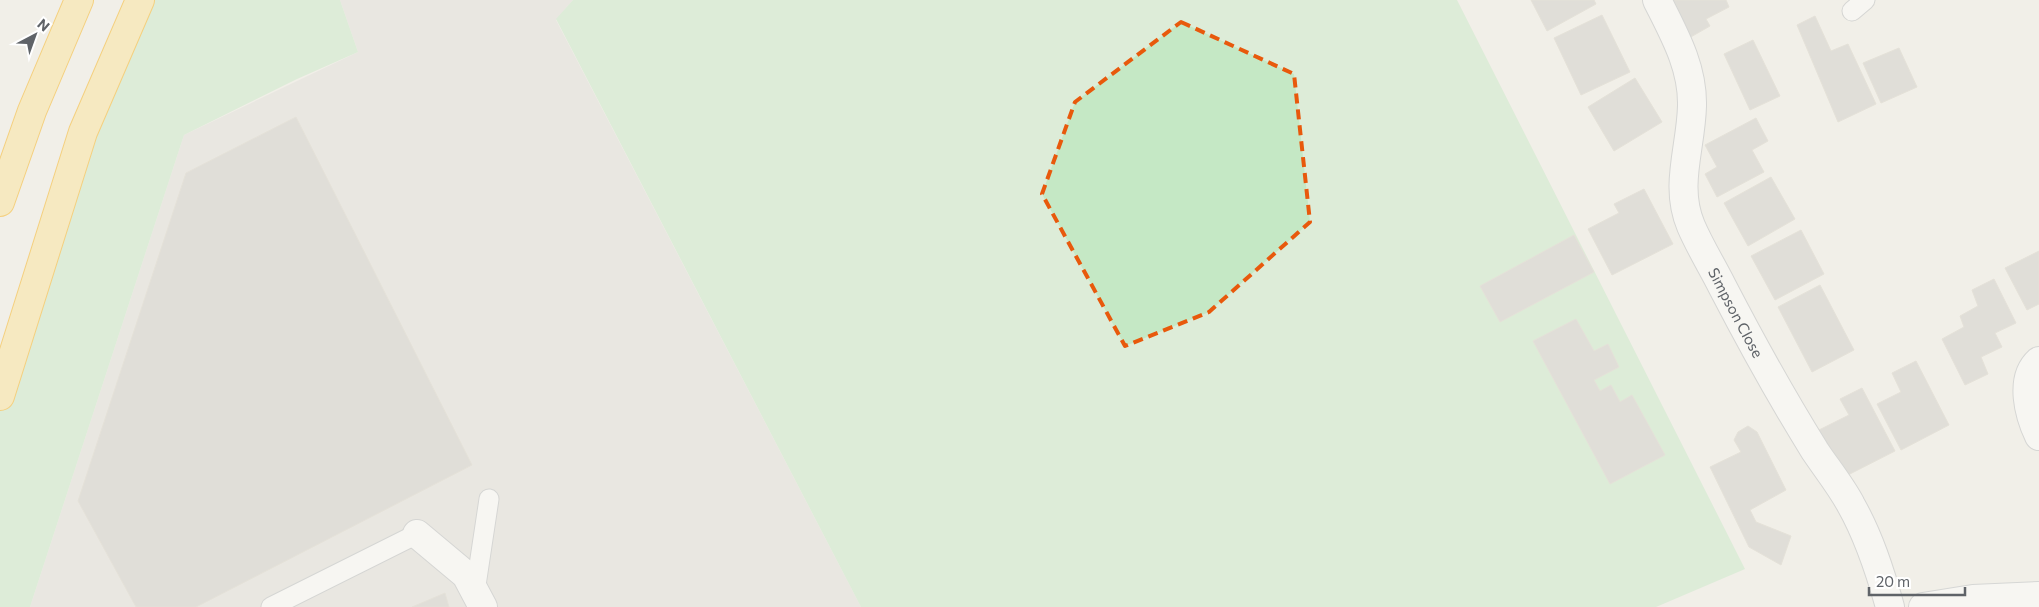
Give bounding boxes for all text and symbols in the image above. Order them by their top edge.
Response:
north arrow [10,10,60,60]
text: N [34,15,53,35]
street label: Simpson Close [1705,264,1768,361]
scale bar [1869,564,1965,596]
text: 20 m [1876,572,1910,590]

